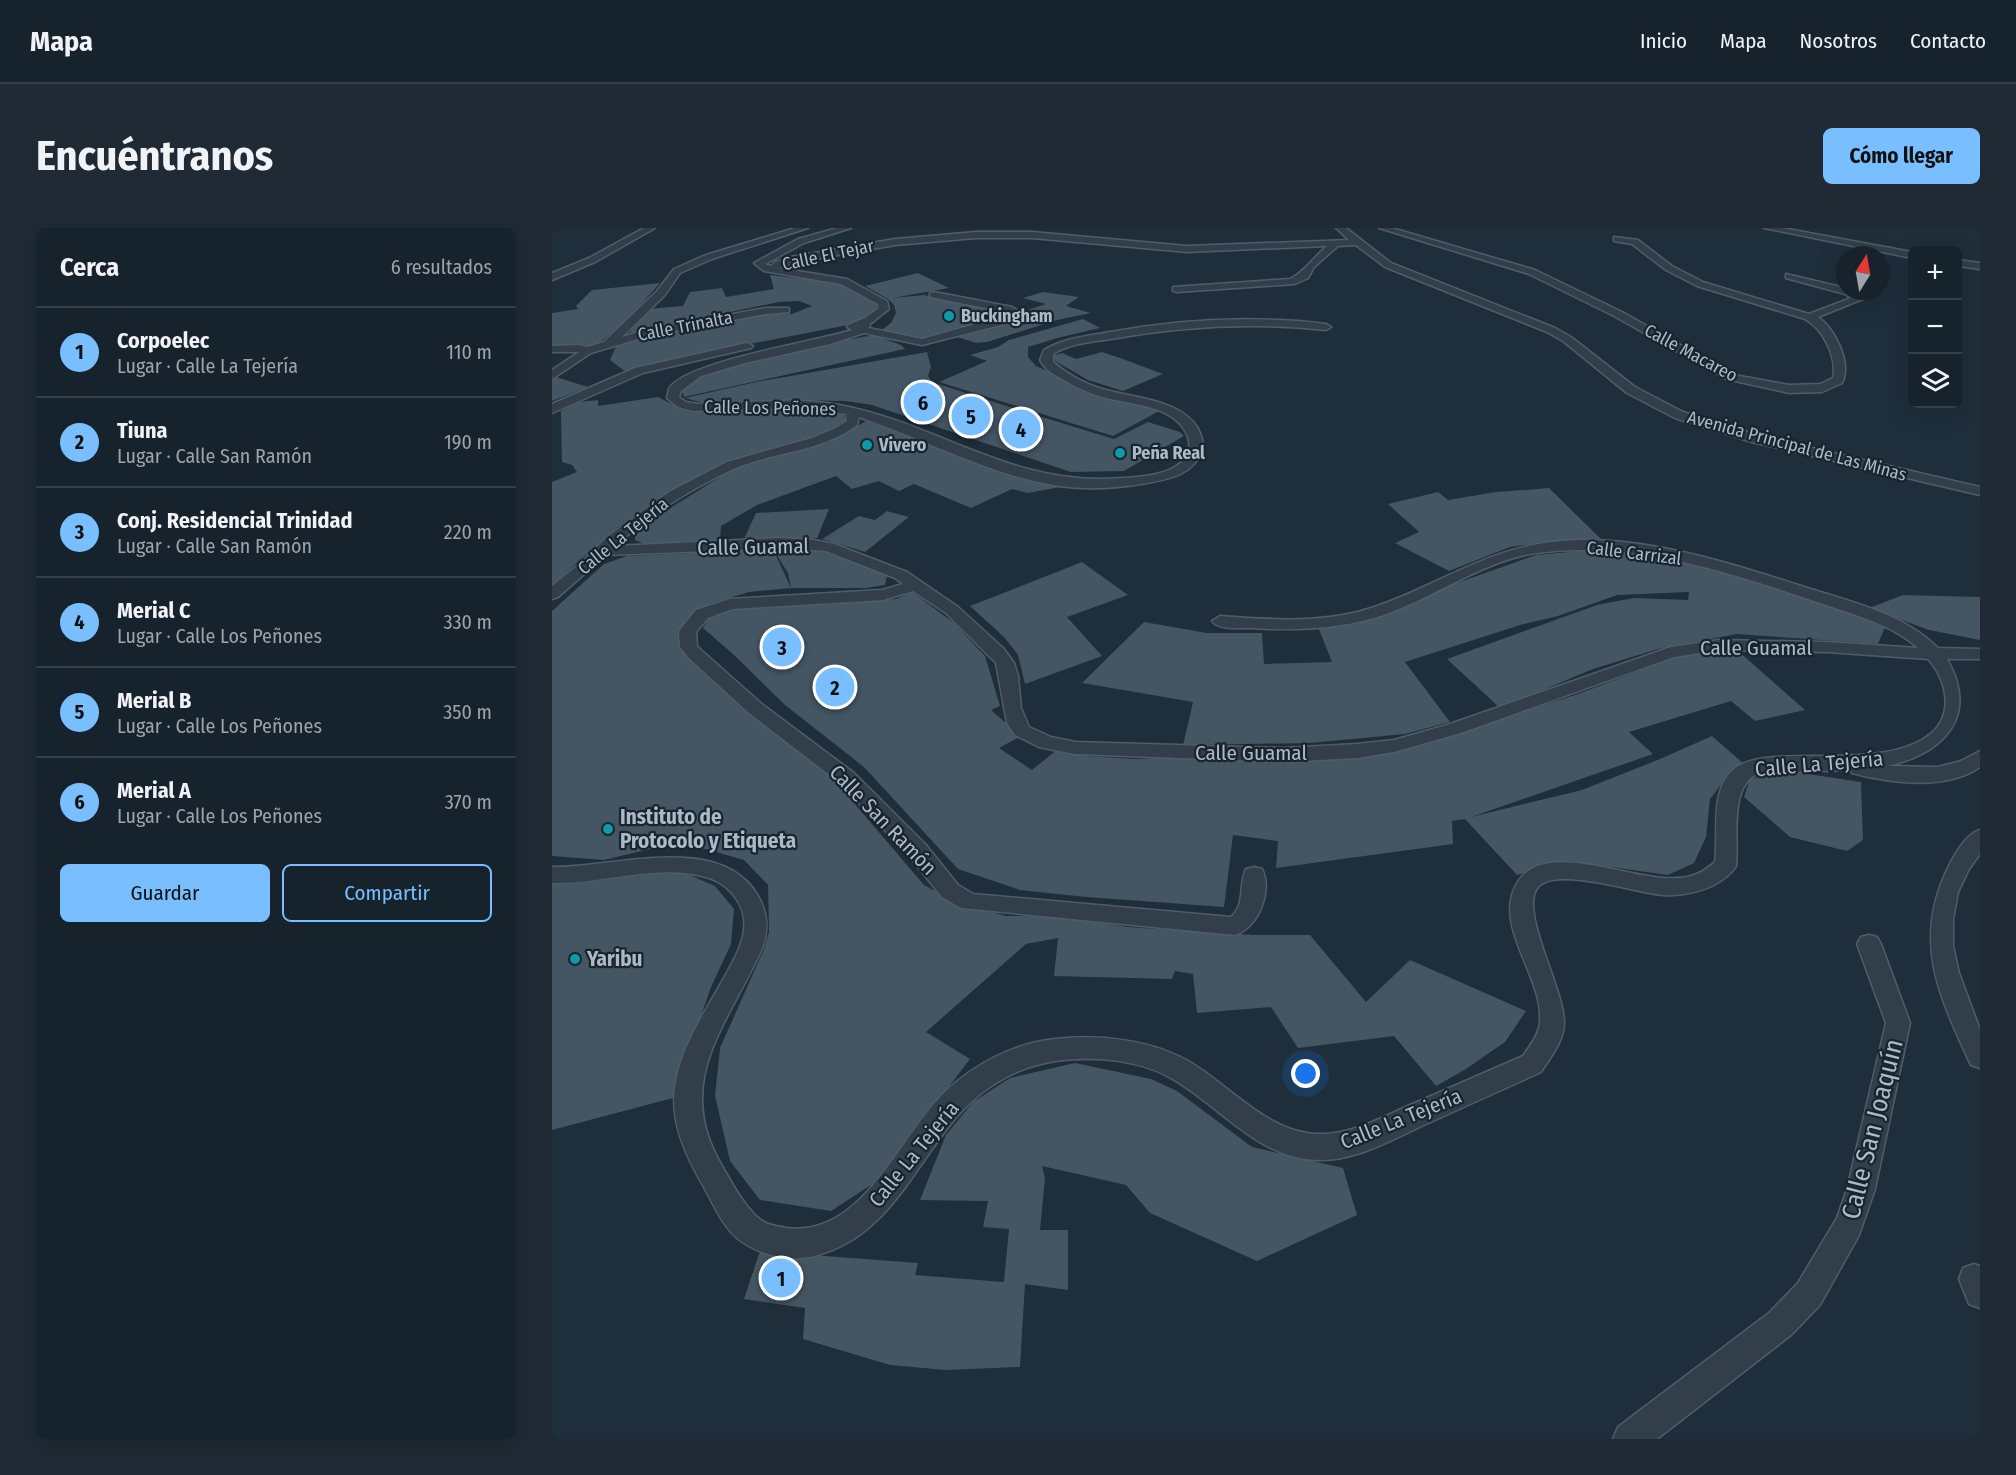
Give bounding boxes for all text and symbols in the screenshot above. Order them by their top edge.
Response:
text: Mapa [30,25,93,58]
text: Inicio [1640,28,1687,54]
text: Mapa [1720,28,1767,54]
text: Nosotros [1800,28,1877,54]
text: Contacto [1910,28,1986,54]
button: Cómo llegar [1823,128,1980,184]
text: Encuéntranos [36,131,273,181]
street label: Calle El Tejar [780,234,877,275]
north arrow [1836,246,1890,300]
map controls [1908,246,1962,408]
button: + [1908,246,1962,300]
text: Cerca [60,252,119,283]
text: 6 resultados [391,255,492,279]
button: − [1908,300,1962,354]
place label: Buckingham [961,305,1053,327]
street label: Calle Trinalta [636,306,734,346]
marker: Buckingham [942,309,956,323]
street label: Calle Macareo [1641,319,1741,387]
text: Corpoelec [117,327,209,354]
text: 1 [75,340,84,364]
text: 110 m [446,340,492,364]
text: Lugar · Calle La Tejería [117,354,298,378]
button: layers [1908,354,1962,408]
pin: 6 [904,380,943,424]
pin: 5 [952,394,990,438]
street label: Calle Los Peñones [704,396,836,420]
pin: 4 [1002,406,1040,452]
street label: Avenida Principal de Las Minas [1685,406,1909,486]
text: Tiuna [117,417,167,444]
text: 2 [75,430,84,454]
text: 190 m [444,430,492,454]
place label: Vivero [878,434,927,456]
marker: Vivero [860,438,874,452]
place label: Peña Real [1132,442,1205,464]
text: Lugar · Calle San Ramón [117,444,312,468]
marker: Peña Real [1113,446,1127,460]
street label: Calle La Tejería [573,493,673,579]
text: Conj. Residencial Trinidad [117,507,352,534]
text: 3 [75,520,84,544]
text: 220 m [444,520,492,544]
street label: Calle Guamal [697,533,810,561]
text: Lugar · Calle San Ramón [117,534,312,558]
street label: Calle Carrizal [1585,536,1683,570]
text: Merial C [117,597,191,624]
text: 4 [74,610,85,634]
text: 330 m [443,610,492,634]
text: Lugar · Calle Los Peñones [117,624,322,648]
pin: 3 [762,624,802,670]
street label: Calle Guamal [1700,635,1812,661]
pin: 2 [816,664,854,710]
text: Merial B [117,687,191,714]
text: 5 [75,700,84,724]
text: 350 m [443,700,492,724]
text: Lugar · Calle Los Peñones [117,714,322,738]
street label: Calle Guamal [1195,740,1307,766]
street label: Calle La Tejería [1754,745,1884,783]
street label: Calle San Ramón [824,759,942,881]
text: Merial A [117,777,191,804]
text: 6 [74,790,85,814]
text: 370 m [445,790,492,814]
text: Lugar · Calle Los Peñones [117,804,322,828]
place label: Instituto de Protocolo y Etiqueta [620,804,796,854]
marker: Instituto de Protocolo y Etiqueta [601,822,615,836]
button: Guardar [60,864,270,922]
button: Compartir [282,864,492,922]
place label: Yaribu [586,946,642,972]
marker: Yaribu [568,952,582,966]
street label: Calle San Joaquín [1835,1036,1910,1222]
your location [1291,1059,1320,1088]
street label: Calle La Tejería [1336,1083,1466,1155]
street label: Calle La Tejería [863,1096,965,1212]
pin: 1 [762,1256,800,1300]

